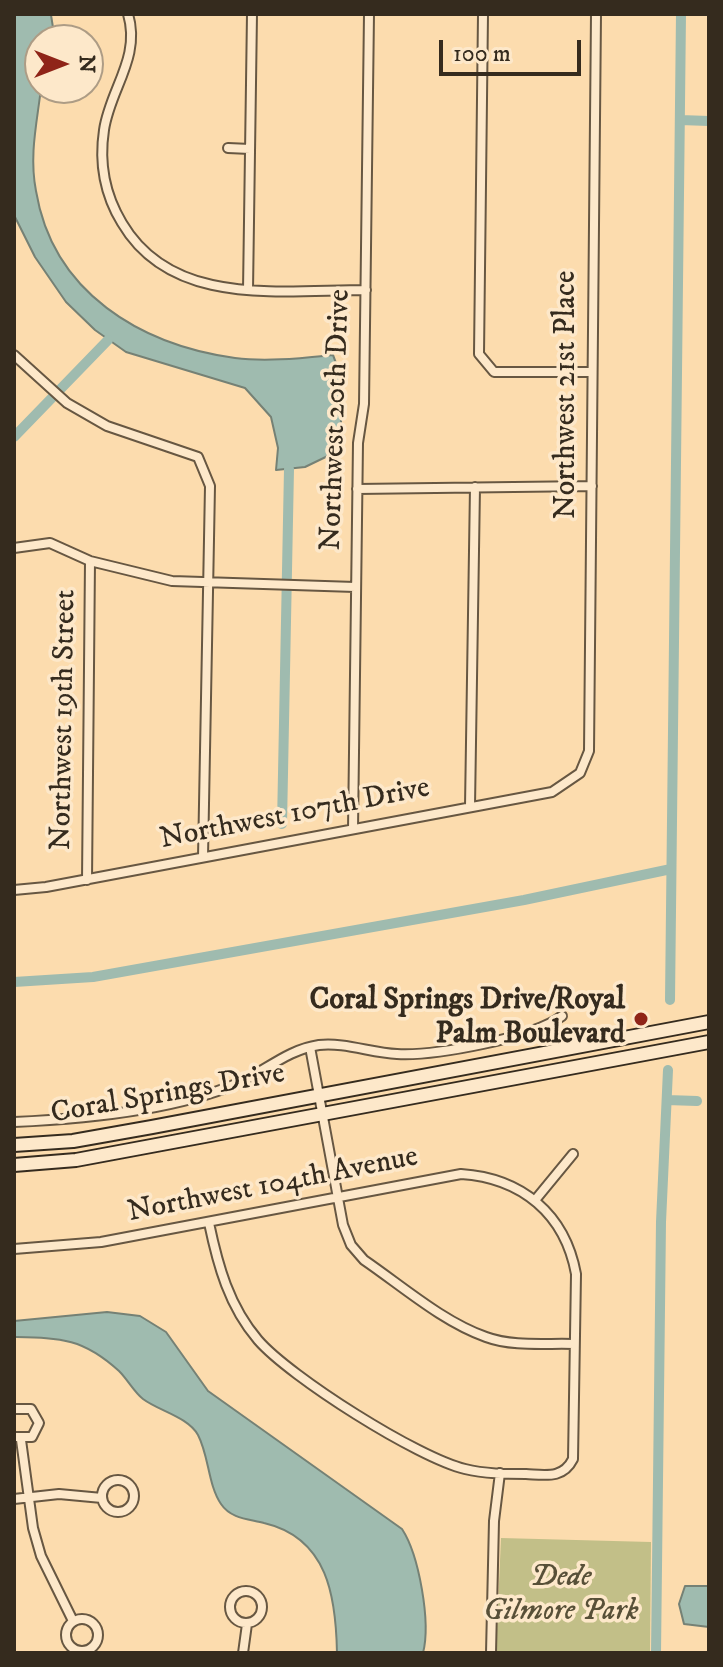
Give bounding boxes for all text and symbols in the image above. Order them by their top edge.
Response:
north arrow [24,24,104,104]
scale bar [443,24,585,74]
text: 100 m [453,39,511,69]
text: N [73,55,100,73]
street label: Northwest 21st Place [550,271,586,519]
street label: Northwest 20th Drive [314,289,360,551]
street label: Northwest 19th Street [45,589,85,851]
street label: Northwest 107th Drive [157,771,433,859]
place label: Coral Springs Drive/Royal Palm Boulevard [310,984,625,1054]
marker: Coral Springs Drive/Royal Palm Boulevard [632,1010,650,1028]
street label: Coral Springs Drive [48,1057,288,1133]
street label: Northwest 104th Avenue [125,1140,421,1232]
park label: Dede Gilmore Park [483,1561,639,1632]

